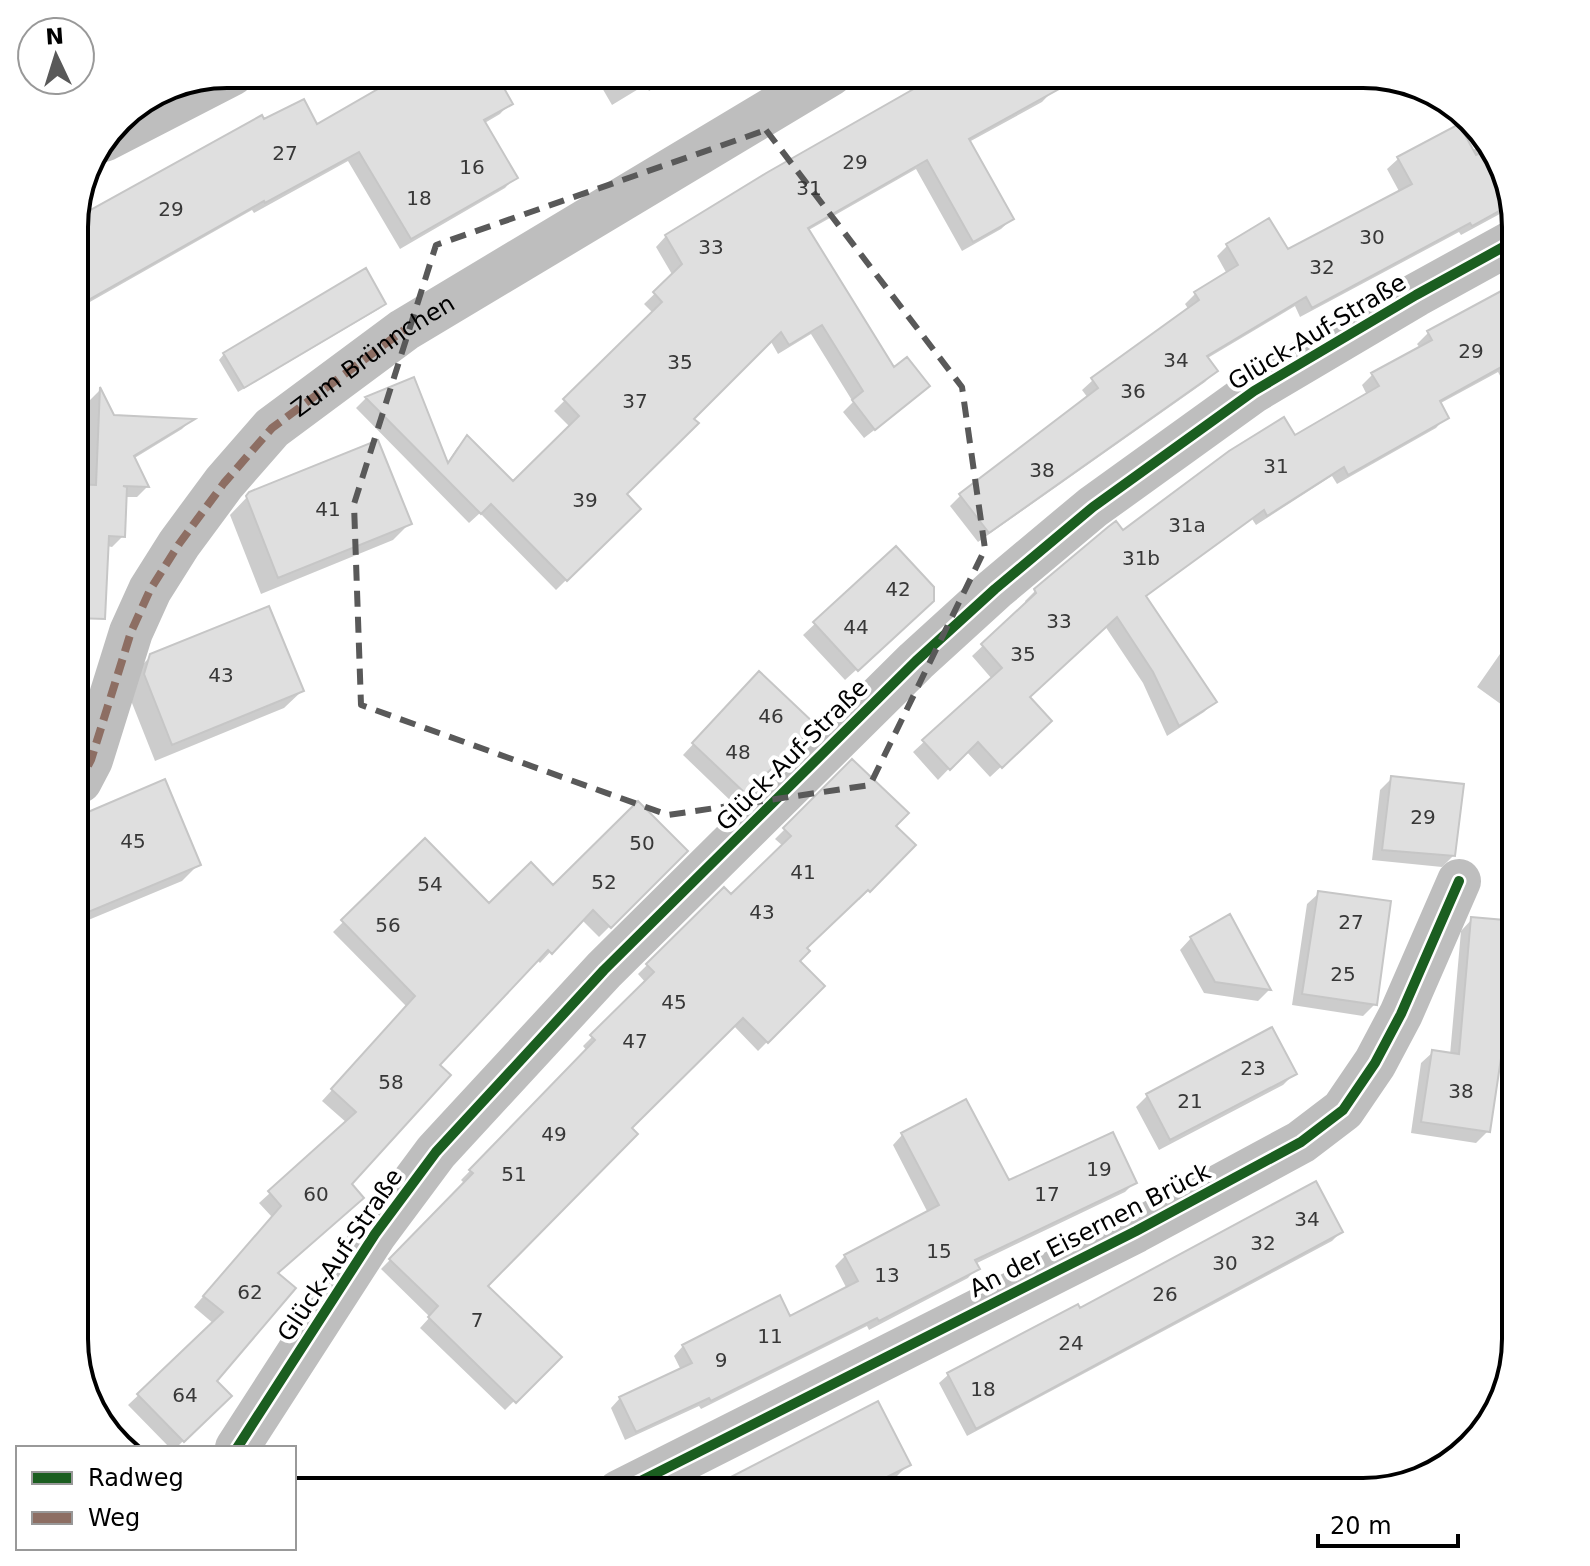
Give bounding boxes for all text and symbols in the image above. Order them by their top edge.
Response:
north arrow [16,16,96,96]
text: N [45,23,65,50]
house number: 27 [272,141,298,165]
house number: 29 [842,150,868,174]
house number: 16 [459,155,485,179]
house number: 31 [796,176,822,200]
house number: 18 [406,186,432,210]
house number: 29 [158,197,184,221]
house number: 30 [1359,225,1385,249]
house number: 33 [698,235,724,259]
house number: 32 [1309,255,1335,279]
street label: Glück-Auf-Straße [1223,268,1411,396]
street label: Zum Brünnchen [286,289,460,423]
house number: 29 [1458,339,1484,363]
house number: 34 [1163,348,1189,372]
house number: 35 [667,350,693,374]
house number: 36 [1120,379,1146,403]
house number: 37 [622,389,648,413]
house number: 31 [1263,454,1289,478]
house number: 38 [1029,458,1055,482]
house number: 39 [572,488,598,512]
house number: 41 [315,497,341,521]
house number: 31a [1168,513,1206,537]
house number: 31b [1122,546,1160,570]
house number: 42 [885,577,911,601]
house number: 33 [1046,609,1072,633]
house number: 44 [843,615,869,639]
house number: 35 [1010,642,1036,666]
house number: 43 [208,663,234,687]
street label: Glück-Auf-Straße [711,674,873,836]
house number: 46 [758,704,784,728]
house number: 48 [725,740,751,764]
house number: 29 [1410,805,1436,829]
house number: 45 [120,829,146,853]
house number: 50 [629,831,655,855]
house number: 41 [790,860,816,884]
house number: 52 [591,870,617,894]
house number: 54 [417,872,443,896]
house number: 43 [749,900,775,924]
house number: 27 [1338,910,1364,934]
house number: 56 [375,913,401,937]
house number: 25 [1330,962,1356,986]
house number: 45 [661,990,687,1014]
house number: 47 [622,1029,648,1053]
house number: 23 [1240,1056,1266,1080]
house number: 58 [378,1070,404,1094]
house number: 38 [1448,1079,1474,1103]
house number: 21 [1177,1089,1203,1113]
house number: 49 [541,1122,567,1146]
street label: An der Eisernen Brück [965,1157,1215,1303]
house number: 19 [1086,1157,1112,1181]
house number: 51 [501,1162,527,1186]
street label: Glück-Auf-Straße [272,1163,408,1347]
house number: 60 [303,1182,329,1206]
house number: 17 [1034,1182,1060,1206]
house number: 34 [1294,1207,1320,1231]
house number: 32 [1250,1231,1276,1255]
house number: 15 [926,1239,952,1263]
house number: 30 [1212,1251,1238,1275]
house number: 13 [874,1263,900,1287]
house number: 62 [237,1280,263,1304]
house number: 26 [1152,1282,1178,1306]
house number: 7 [471,1308,483,1332]
house number: 11 [757,1324,783,1348]
house number: 24 [1058,1331,1084,1355]
house number: 9 [715,1348,727,1372]
house number: 18 [970,1377,996,1401]
house number: 64 [172,1383,198,1407]
legend [16,1446,296,1550]
text: Radweg [88,1464,184,1492]
scale bar [1318,1498,1458,1548]
text: Weg [88,1504,140,1532]
text: 20 m [1330,1512,1392,1540]

